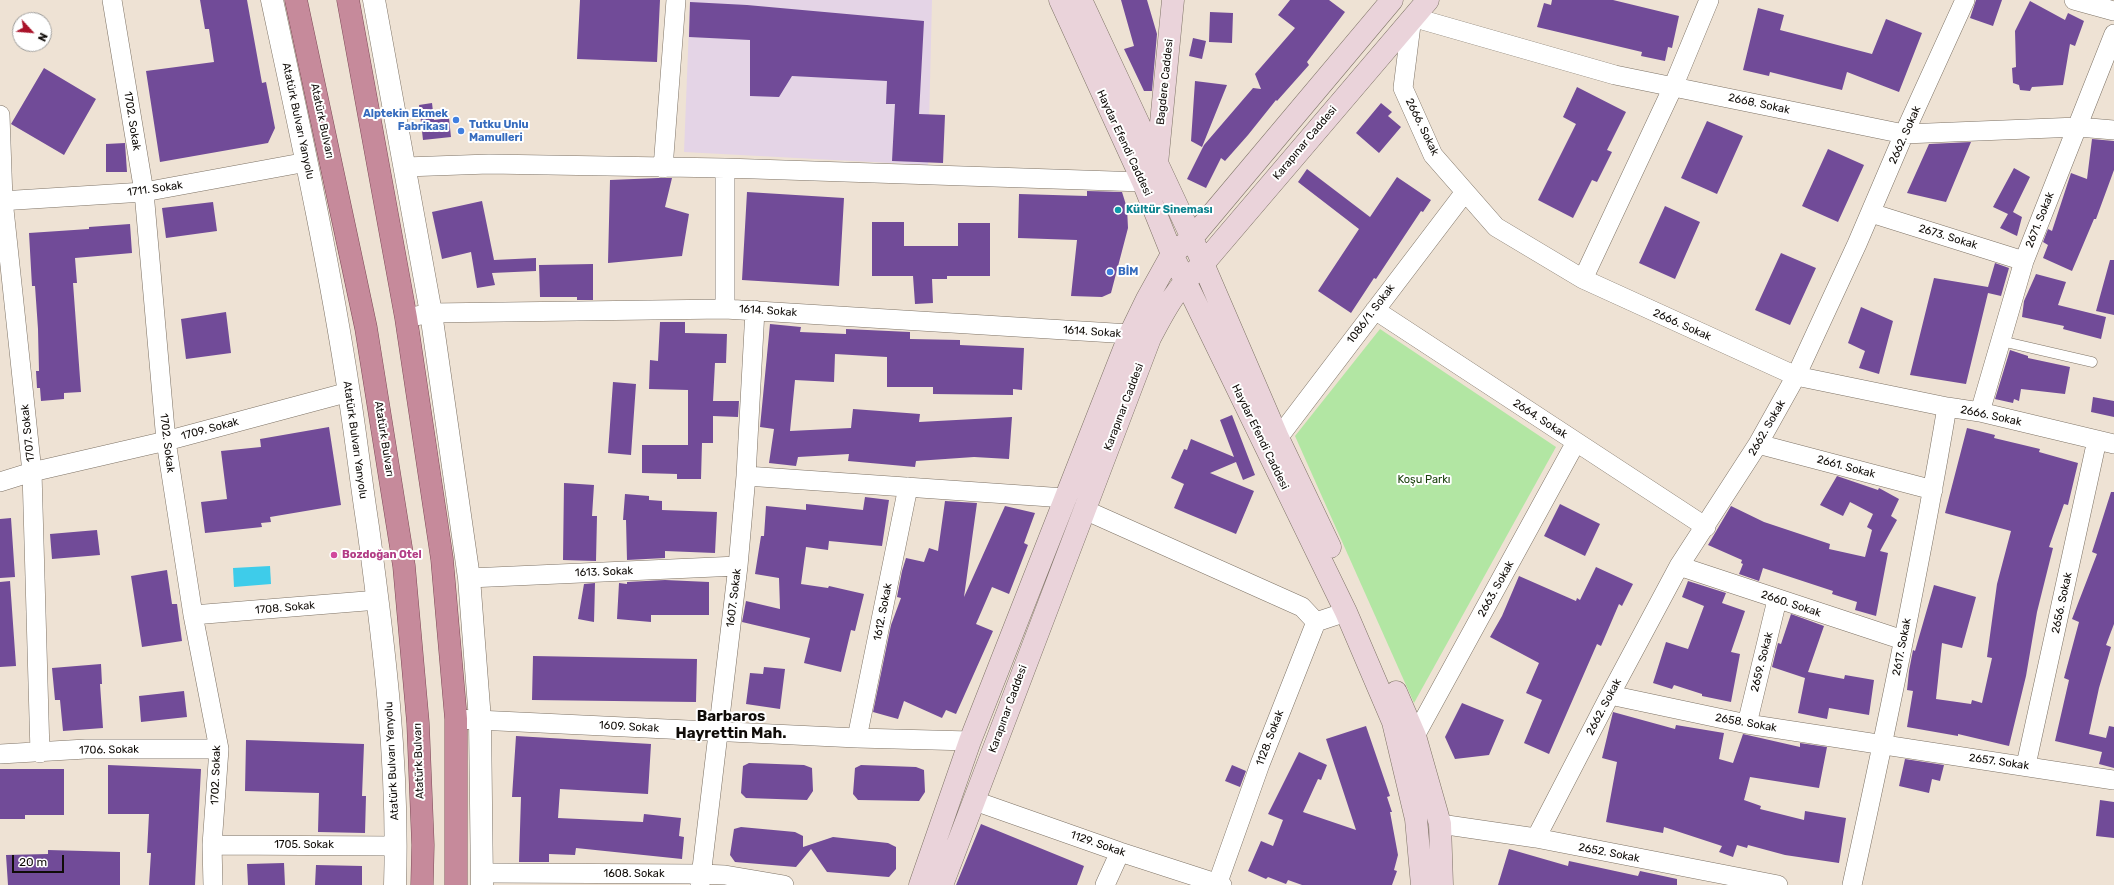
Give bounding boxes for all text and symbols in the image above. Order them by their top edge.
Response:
north arrow [12,12,52,52]
text: N [35,31,50,43]
street label: Bagdere Caddesi [1154,38,1176,126]
street label: Atatürk Bulvarı Yanyolu [279,61,317,181]
street label: Atatürk Bulvarı [308,82,336,160]
street label: Haydar Efendi Caddesi [1094,88,1154,198]
street label: 1702. Sokak [121,90,143,152]
street label: 2668. Sokak [1727,91,1791,117]
street label: 2666. Sokak [1402,96,1442,158]
street label: Karapınar Caddesi [1270,103,1340,183]
street label: 2662. Sokak [1886,104,1924,166]
place label: Alptekin Ekmek Fabrikası [363,107,448,133]
marker: Alptekin Ekmek Fabrikası [451,115,461,125]
place label: Tutku Unlu Mamulleri [469,118,529,144]
marker: Tutku Unlu Mamulleri [456,126,466,136]
street label: 1711. Sokak [127,179,183,199]
street label: 2671. Sokak [2023,190,2057,250]
place label: Kültür Sineması [1126,203,1213,217]
marker: Kültür Sineması [1113,205,1123,215]
street label: 2673. Sokak [1917,222,1979,252]
place label: BİM [1118,265,1138,279]
marker: BİM [1105,267,1115,277]
street label: 1086/1. Sokak [1344,282,1398,346]
street label: 1614. Sokak [738,302,798,320]
street label: 2666. Sokak [1651,306,1713,344]
street label: 1614. Sokak [1062,323,1122,341]
street label: Karapınar Caddesi [1101,361,1147,453]
street label: Atatürk Bulvarı Yanyolu [340,380,370,500]
street label: Haydar Efendi Caddesi [1229,382,1291,492]
street label: 2664. Sokak [1510,396,1570,442]
street label: 2662. Sokak [1746,398,1788,458]
street label: Atatürk Bulvarı [372,400,396,478]
street label: 1707. Sokak [18,403,38,463]
street label: 2666. Sokak [1959,403,2023,429]
street label: 1702. Sokak [157,413,177,473]
street label: 1709. Sokak [180,415,240,443]
street label: 2661. Sokak [1815,453,1877,481]
park label: Koşu Parkı [1397,473,1451,487]
place label: Bozdoğan Otel [342,548,422,562]
marker: Bozdoğan Otel [329,550,339,560]
street label: 2663. Sokak [1475,559,1517,619]
street label: 1613. Sokak [575,564,633,580]
street label: 1607. Sokak [724,568,744,628]
street label: 2656. Sokak [2049,571,2075,635]
street label: 1612. Sokak [871,582,895,642]
street label: 2660. Sokak [1759,588,1823,620]
street label: 1708. Sokak [254,599,316,617]
street label: 2617. Sokak [1890,617,1914,677]
street label: 2659. Sokak [1748,631,1776,693]
street label: Karapınar Caddesi [986,663,1030,755]
street label: 2662. Sokak [1584,676,1624,738]
street label: Atatürk Bulvarı Yanyolu [382,701,402,821]
district label: Barbaros Hayrettin Mah. [676,708,786,743]
street label: 1128. Sokak [1253,708,1287,768]
street label: 2658. Sokak [1714,711,1778,735]
street label: 1609. Sokak [599,719,659,735]
street label: Atatürk Bulvarı [411,723,427,799]
street label: 1706. Sokak [79,743,139,757]
street label: 1702. Sokak [208,745,224,805]
street label: 2657. Sokak [1968,751,2030,773]
street label: 1129. Sokak [1069,828,1127,860]
street label: 1705. Sokak [274,838,334,852]
street label: 2652. Sokak [1577,841,1641,865]
scale bar [14,847,66,873]
text: 20 m [19,855,47,869]
street label: 1608. Sokak [603,867,665,881]

